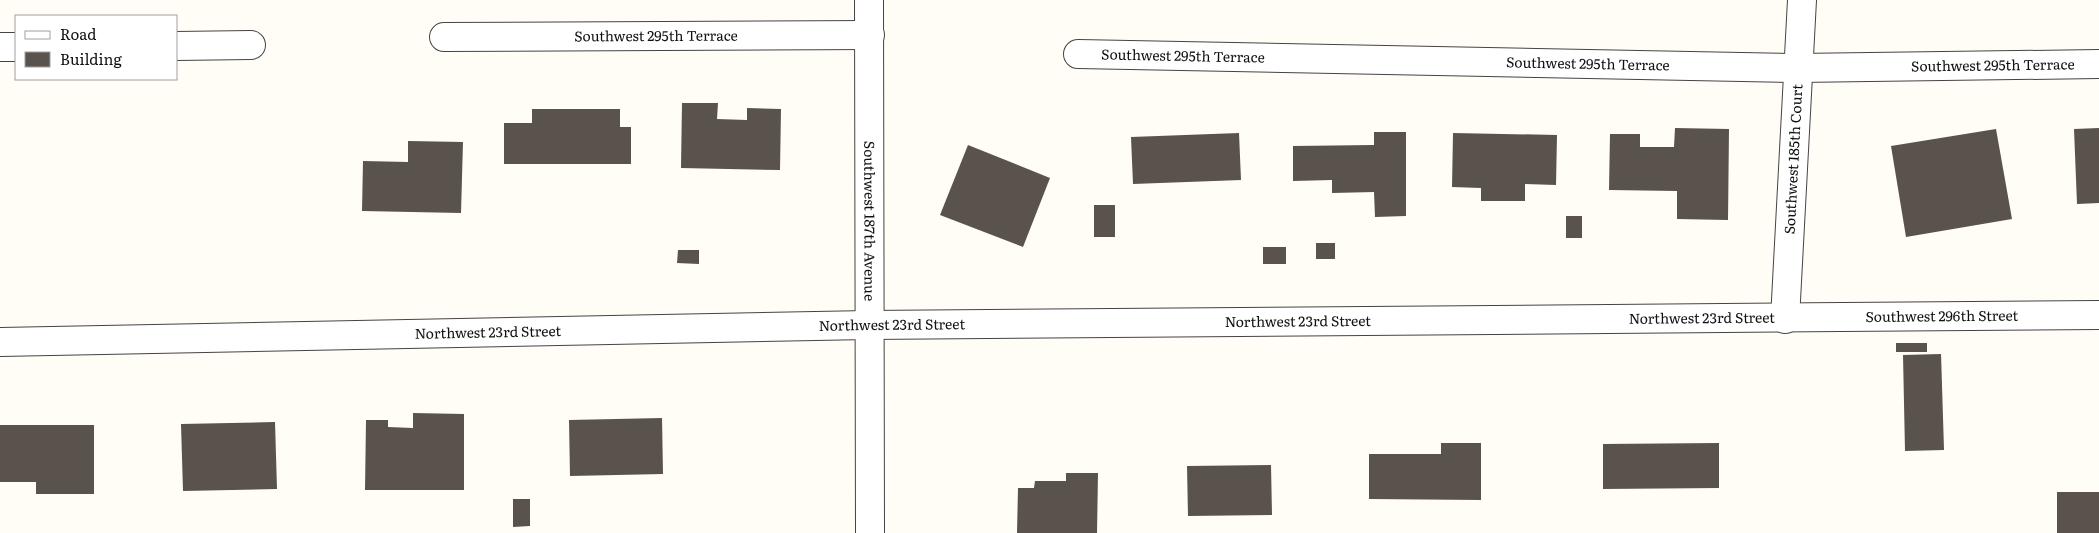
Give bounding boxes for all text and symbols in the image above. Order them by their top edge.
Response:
legend [15,15,178,80]
text: Road [60,22,96,45]
street label: Southwest 295th Terrace [574,25,738,45]
street label: Southwest 295th Terrace [1101,43,1265,67]
text: Building [60,47,122,70]
street label: Southwest 295th Terrace [1506,51,1670,75]
street label: Southwest 295th Terrace [1911,53,2075,75]
street label: Southwest 185th Court [1779,83,1807,235]
street label: Southwest 187th Avenue [860,141,881,301]
street label: Southwest 296th Street [1865,305,2019,326]
street label: Northwest 23rd Street [1629,307,1775,328]
street label: Northwest 23rd Street [1225,310,1371,331]
street label: Northwest 23rd Street [818,313,965,335]
street label: Northwest 23rd Street [415,320,562,343]

